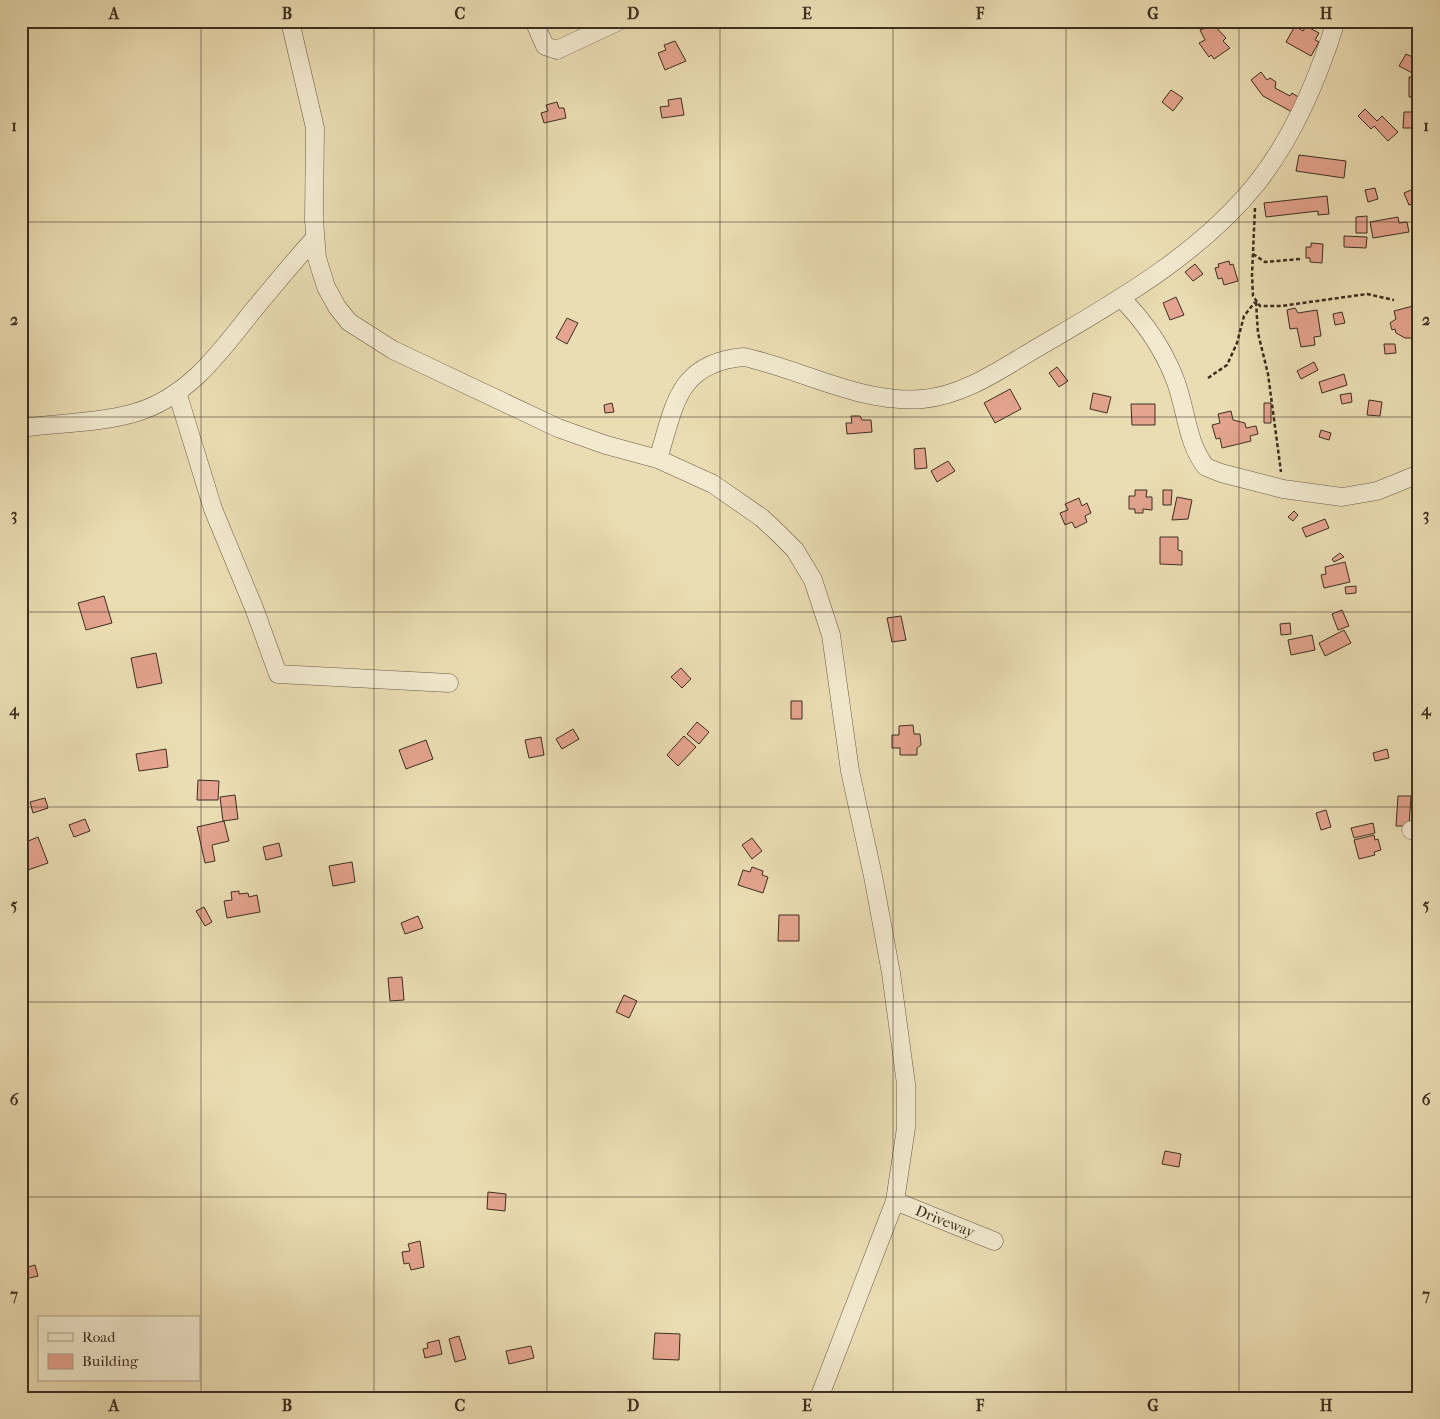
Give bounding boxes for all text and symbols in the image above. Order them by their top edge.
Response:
text: A [108,4,120,23]
text: B [282,4,292,23]
text: C [455,4,466,23]
text: D [627,4,639,23]
text: E [802,4,812,23]
text: F [975,4,985,23]
text: G [1147,4,1159,23]
text: H [1320,4,1333,23]
text: 1 [11,116,17,135]
text: 1 [1423,116,1429,135]
text: 2 [10,310,18,329]
text: 2 [1422,310,1430,329]
text: 3 [11,505,17,525]
text: 3 [1423,505,1429,525]
text: 4 [8,700,20,720]
text: 4 [1420,700,1432,720]
text: 5 [11,895,18,914]
text: 5 [1423,895,1430,914]
text: 6 [10,1090,19,1109]
text: 6 [1422,1090,1431,1109]
street label: Driveway [913,1201,978,1242]
text: 7 [9,1285,18,1304]
text: 7 [1421,1285,1430,1304]
legend [38,1316,200,1382]
text: Road [82,1328,116,1346]
text: Building [82,1352,139,1370]
text: A [108,1396,120,1415]
text: B [282,1396,292,1415]
text: C [455,1396,466,1415]
text: D [627,1396,639,1415]
text: E [802,1396,812,1415]
text: F [975,1396,985,1415]
text: G [1147,1396,1159,1415]
text: H [1320,1396,1333,1415]

